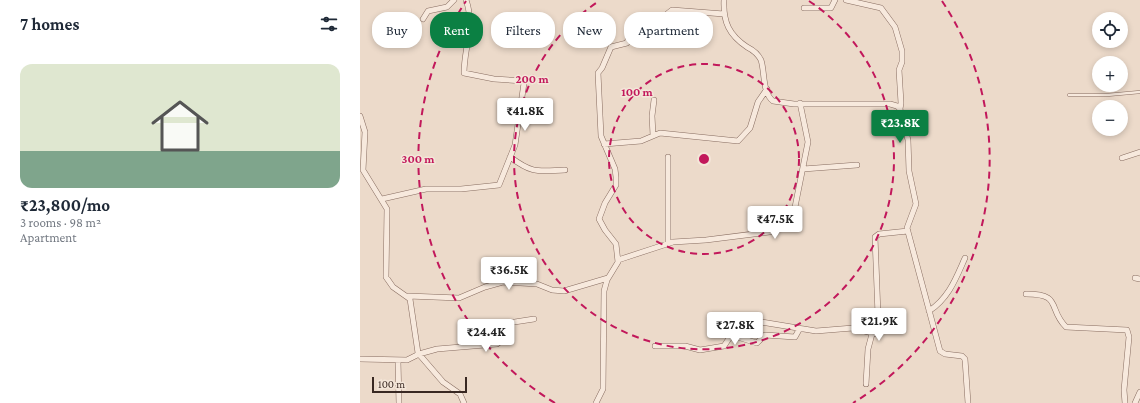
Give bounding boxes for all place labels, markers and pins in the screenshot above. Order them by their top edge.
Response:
pin: ₹41.8K [492,98,558,132]
pin: ₹23.8K [867,110,933,144]
centre of rings [697,152,711,166]
pin: ₹47.5K [742,206,808,240]
pin: ₹36.5K [476,257,542,291]
pin: ₹21.9K [846,308,912,342]
pin: ₹27.8K [702,312,768,346]
pin: ₹24.4K [453,319,519,353]

